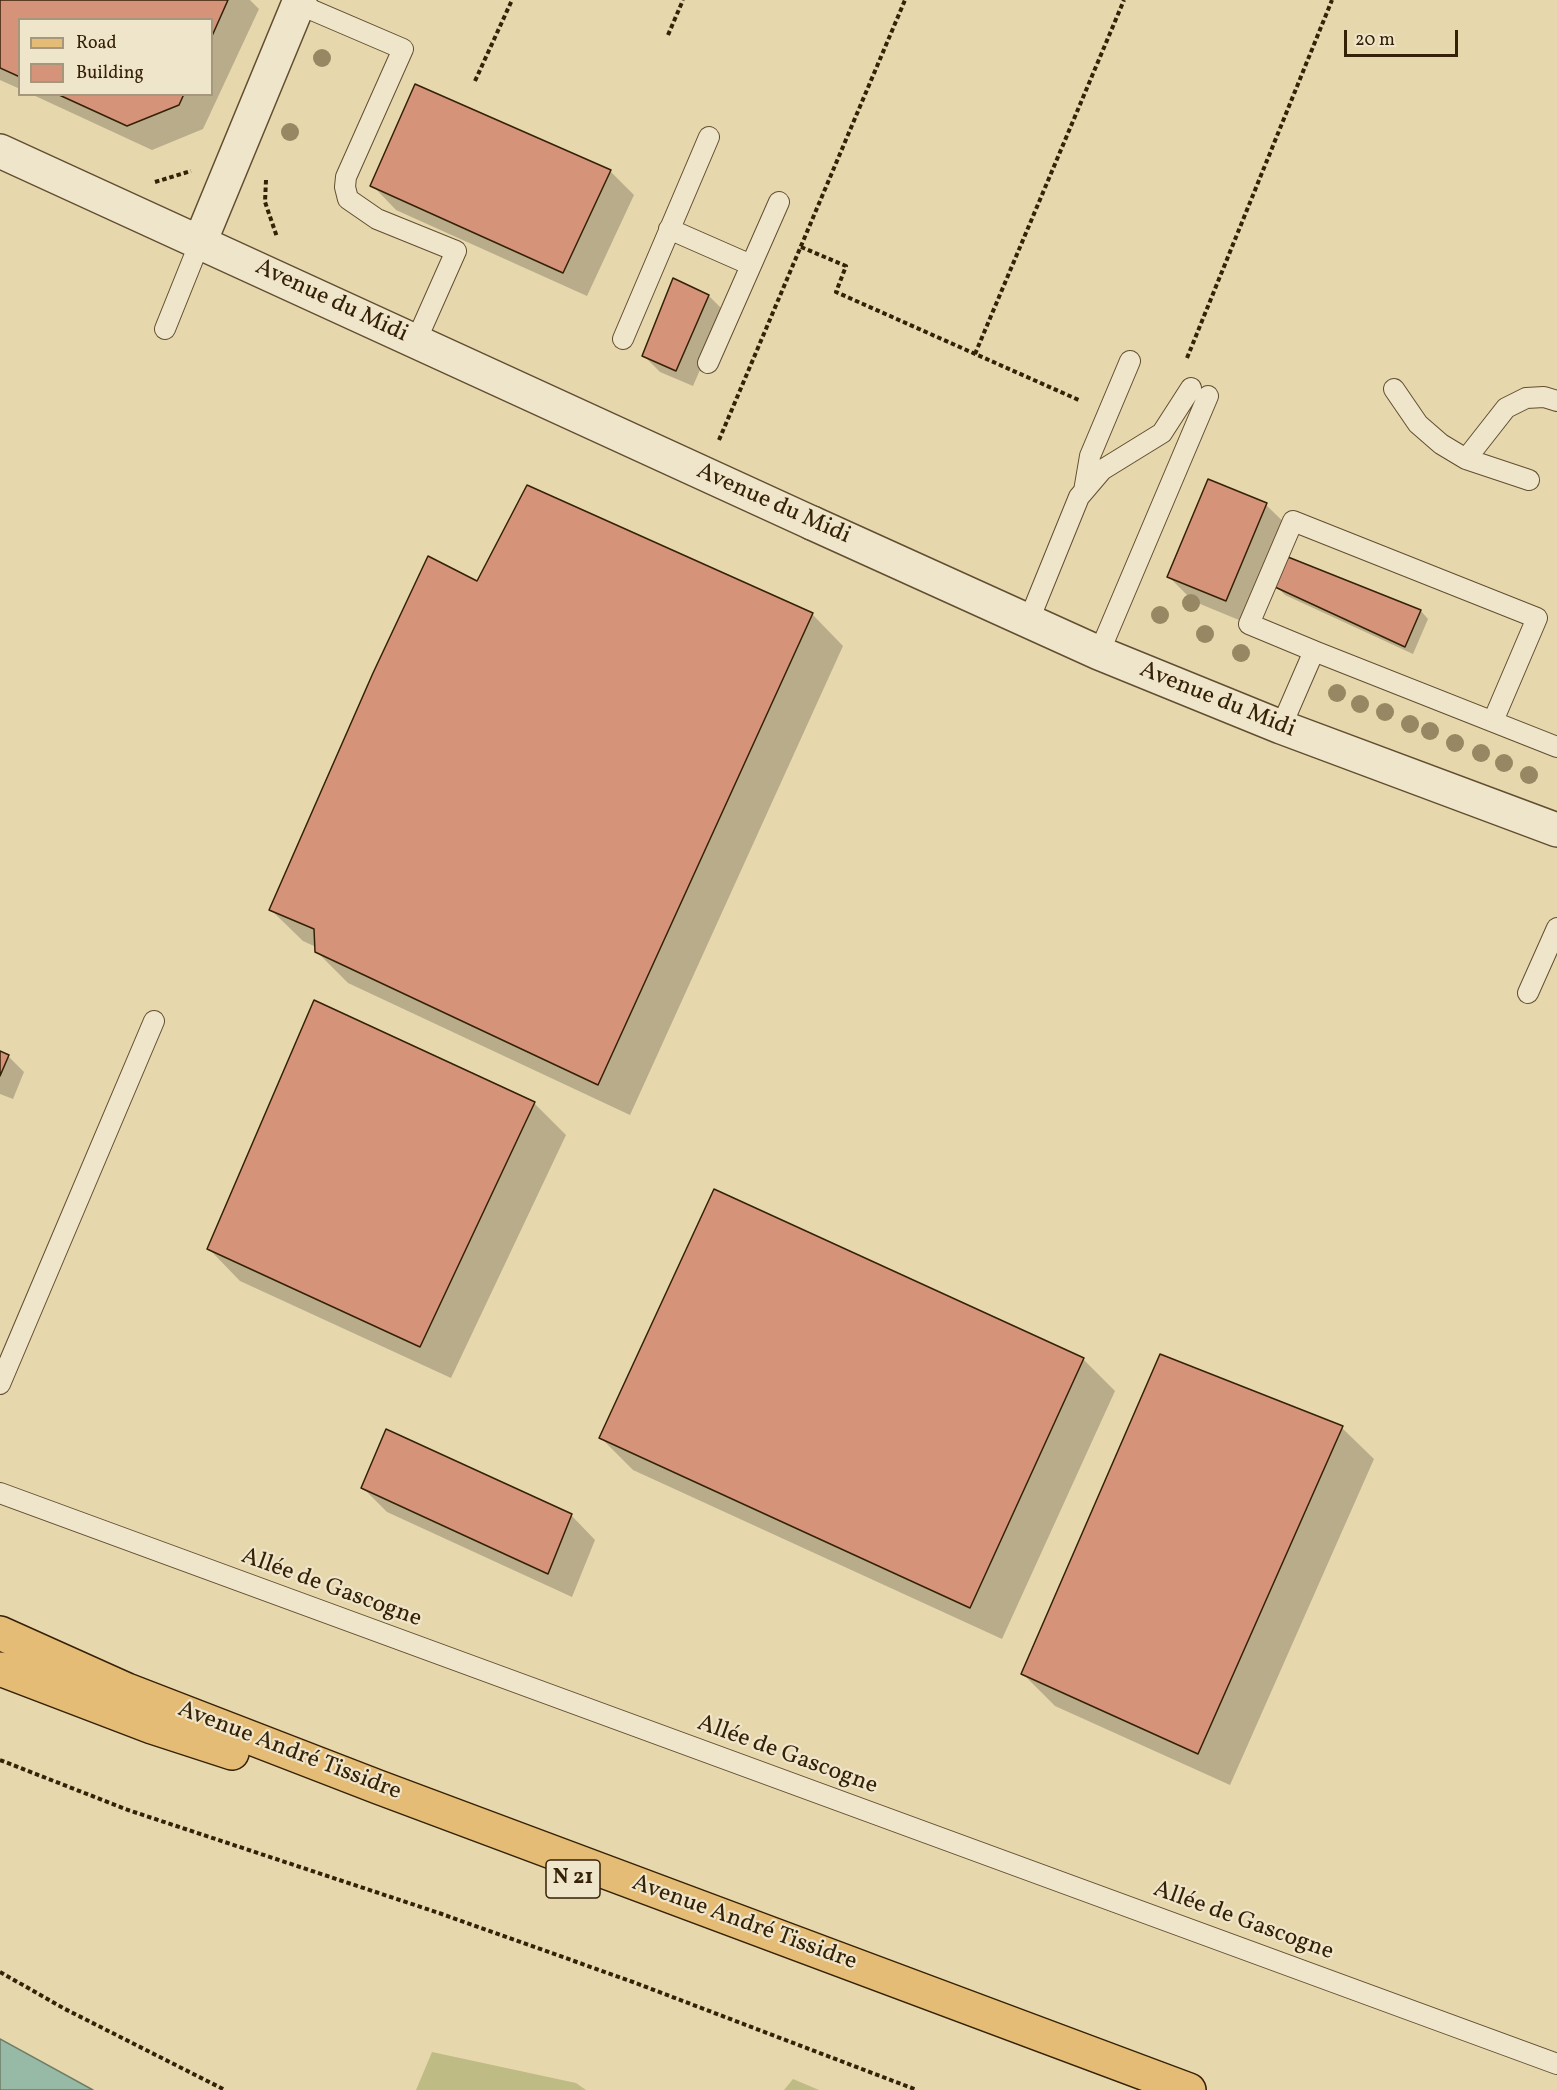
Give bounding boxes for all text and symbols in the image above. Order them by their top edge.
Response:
legend [18,18,213,96]
scale bar [1347,18,1461,56]
text: 20 m [1355,28,1395,53]
text: Road [76,31,117,56]
text: Building [76,61,144,86]
street label: Avenue du Midi [250,254,412,350]
street label: Avenue du Midi [692,458,854,552]
street label: Avenue du Midi [1135,657,1299,745]
street label: Allée de Gascogne [237,1543,425,1635]
street label: Avenue André Tissidre [173,1696,405,1808]
street label: Allée de Gascogne [693,1710,881,1802]
road number: N 21 [546,1860,600,1898]
street label: Avenue André Tissidre [628,1870,860,1978]
street label: Allée de Gascogne [1149,1876,1337,1968]

